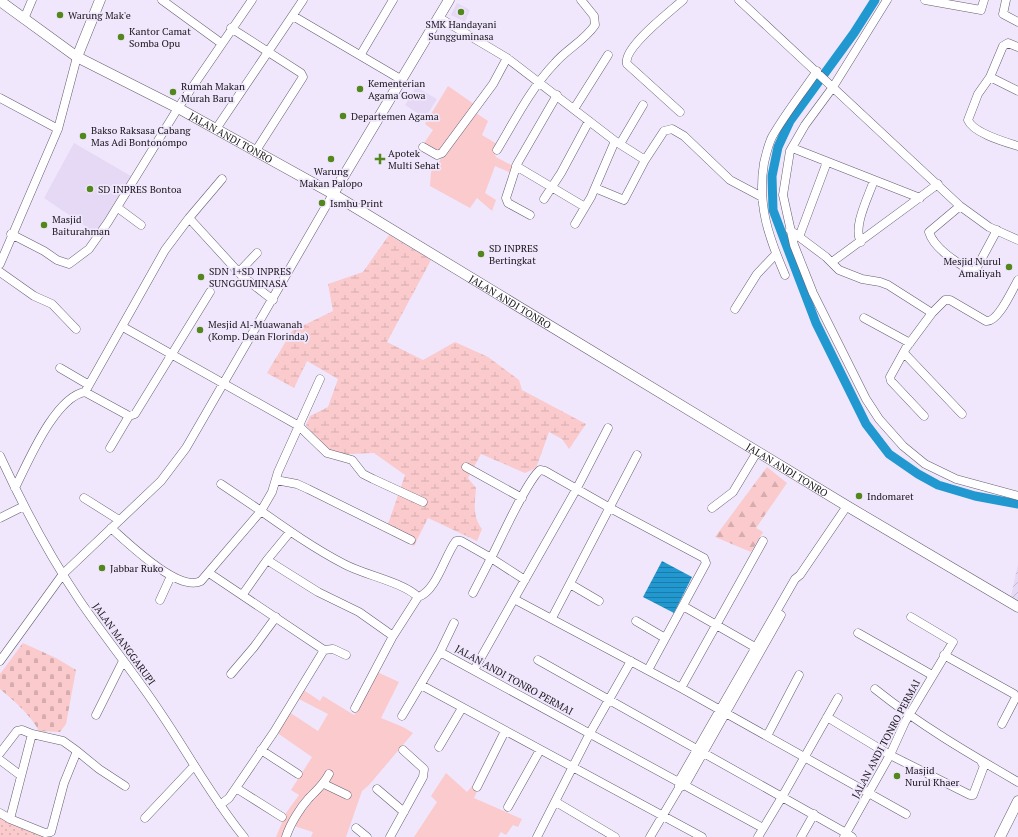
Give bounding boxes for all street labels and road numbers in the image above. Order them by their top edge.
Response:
street label: JALAN ANDI TONRO [187,109,275,166]
street label: JALAN ANDI TONRO [467,272,554,331]
street label: JALAN ANDI TONRO [744,440,831,500]
street label: JALAN MANGGARUPI [90,600,158,688]
street label: JALAN ANDI TONRO PERMAI [453,642,576,718]
street label: JALAN ANDI TONRO PERMAI [849,677,923,801]

